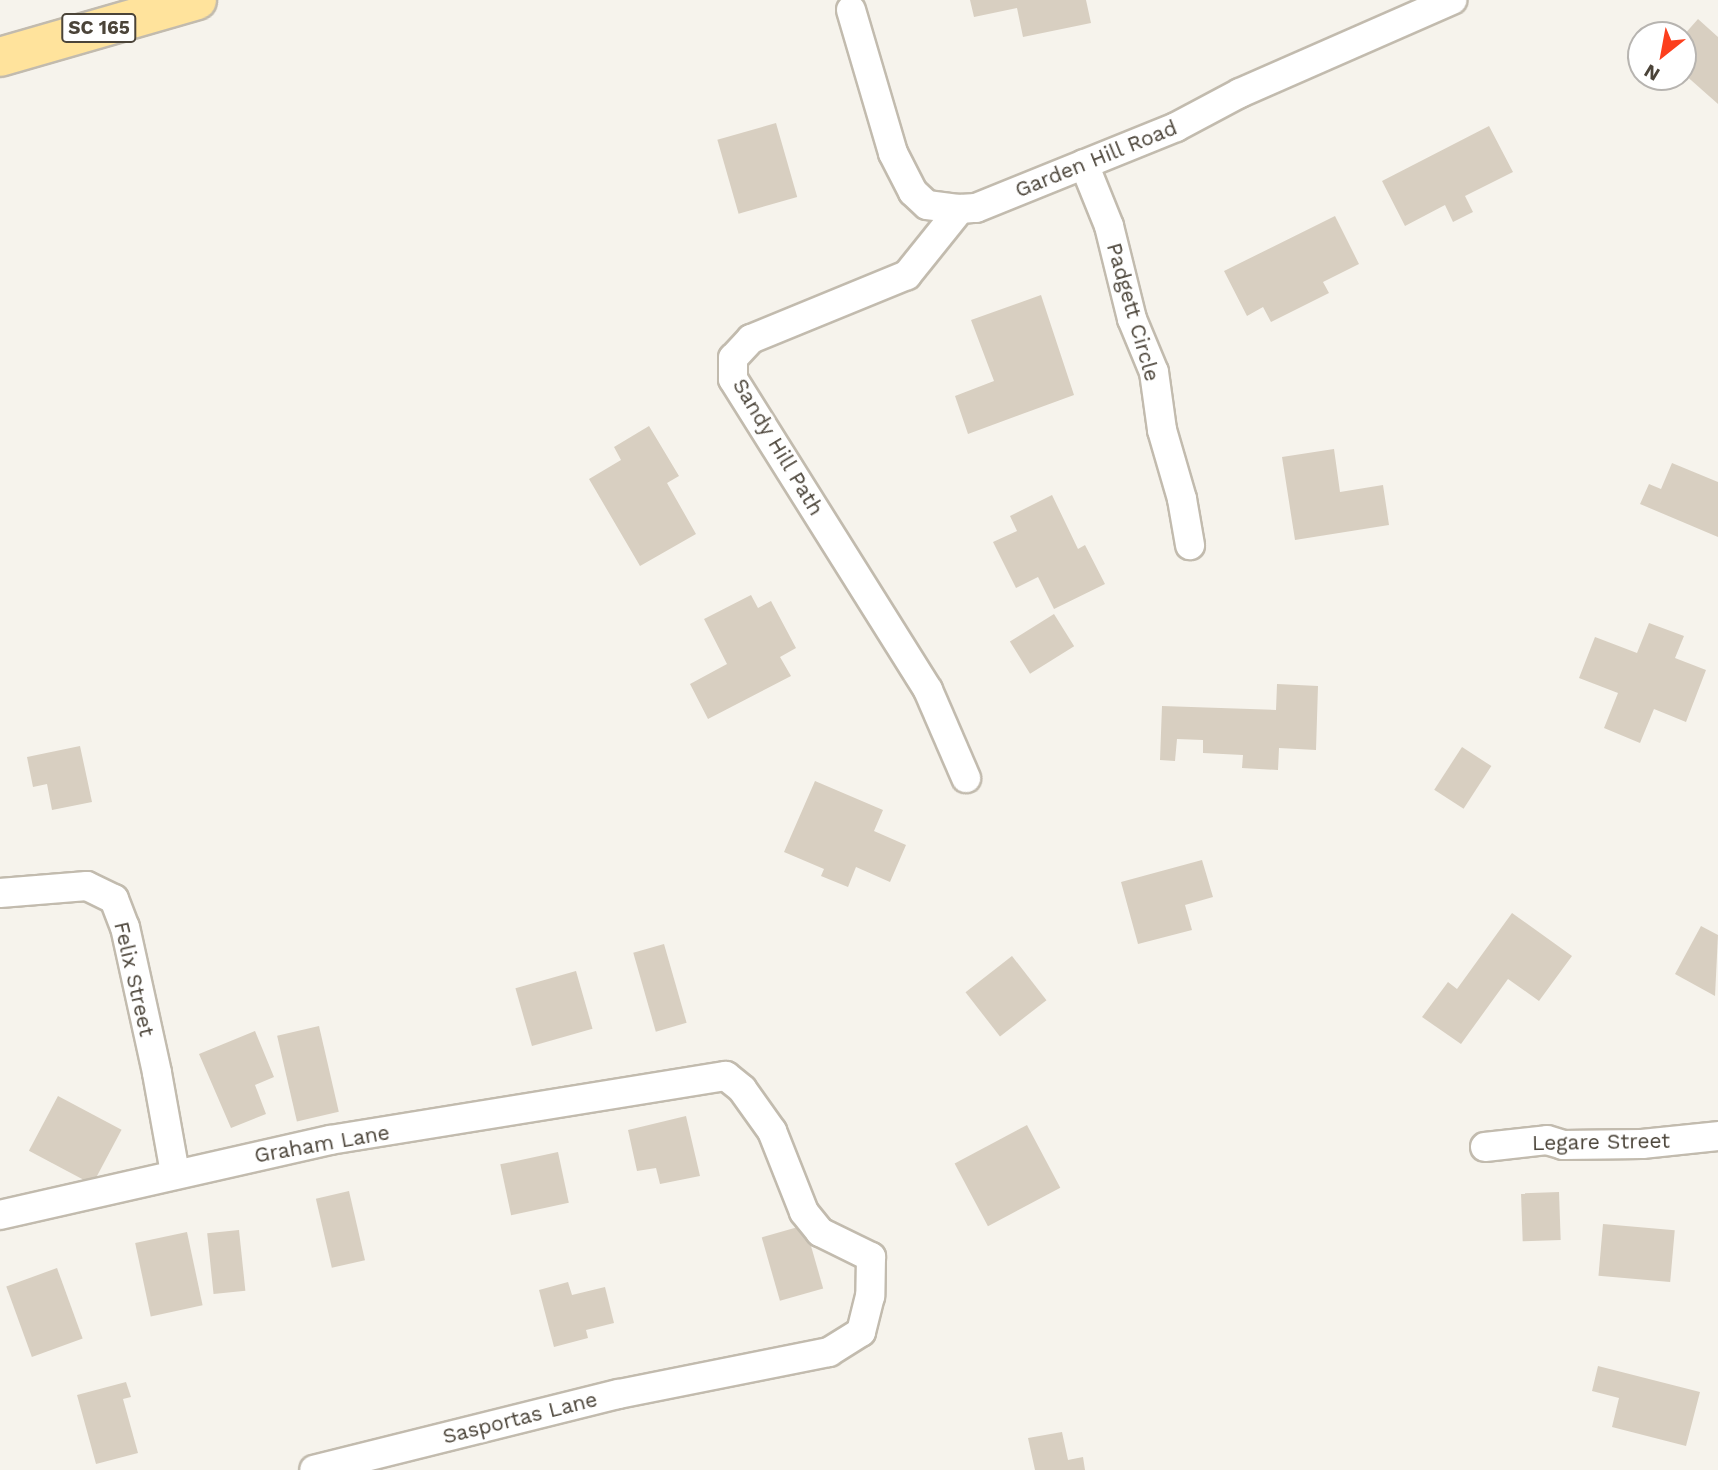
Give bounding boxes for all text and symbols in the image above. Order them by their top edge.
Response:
road number: SC 165 [60,12,138,44]
north arrow [1627,21,1697,91]
text: N [1640,59,1664,86]
street label: Garden Hill Road [1011,115,1181,203]
street label: Padgett Circle [1101,240,1165,384]
street label: Sandy Hill Path [727,373,829,521]
street label: Felix Street [109,919,159,1039]
street label: Graham Lane [252,1120,392,1168]
street label: Legare Street [1532,1128,1670,1156]
street label: Sasportas Lane [440,1387,600,1449]

